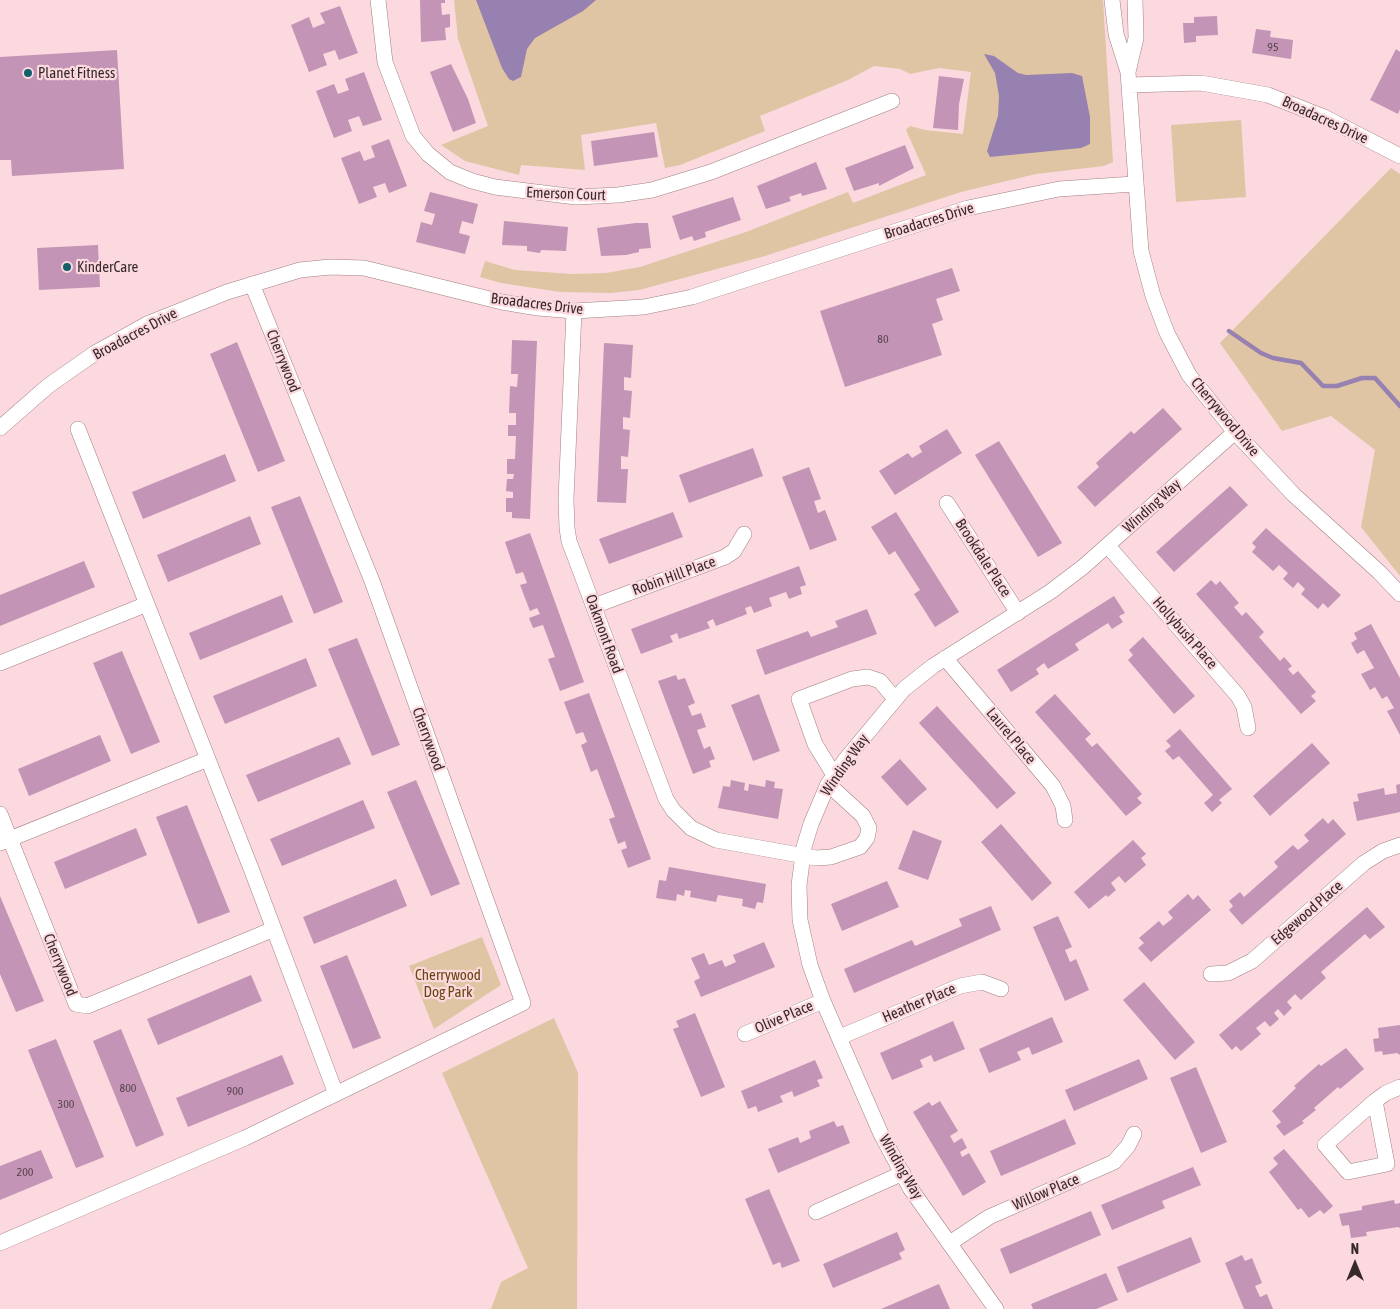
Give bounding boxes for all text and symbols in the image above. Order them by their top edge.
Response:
house number: 95 [1267,40,1279,54]
place label: Planet Fitness [38,64,115,82]
marker: Planet Fitness [22,67,34,79]
street label: Broadacres Drive [1279,92,1371,148]
street label: Emerson Court [526,184,606,204]
street label: Broadacres Drive [882,199,976,243]
place label: KinderCare [77,258,138,276]
marker: KinderCare [61,261,73,273]
street label: Broadacres Drive [490,289,584,319]
street label: Broadacres Drive [90,304,180,364]
street label: Cherrywood [262,327,304,395]
house number: 80 [877,332,889,346]
street label: Cherrywood Drive [1187,374,1263,460]
street label: Winding Way [1119,475,1185,537]
street label: Brookdale Place [951,516,1015,600]
street label: Robin Hill Place [630,553,718,599]
street label: Oakmont Road [581,592,627,676]
street label: Hollybush Place [1149,593,1221,673]
street label: Laurel Place [982,704,1040,768]
street label: Cherrywood [408,705,448,773]
street label: Winding Way [817,731,873,799]
street label: Edgewood Place [1267,877,1347,949]
street label: Cherrywood [39,931,81,999]
park label: Cherrywood Dog Park [415,966,481,1001]
street label: Heather Place [880,979,958,1027]
street label: Olive Place [752,997,816,1037]
house number: 800 [120,1081,136,1095]
house number: 900 [227,1084,243,1098]
house number: 300 [58,1097,74,1111]
street label: Winding Way [875,1132,927,1202]
house number: 200 [17,1165,33,1179]
street label: Willow Place [1010,1170,1082,1214]
north arrow [1330,1239,1380,1289]
text: N [1351,1241,1359,1257]

